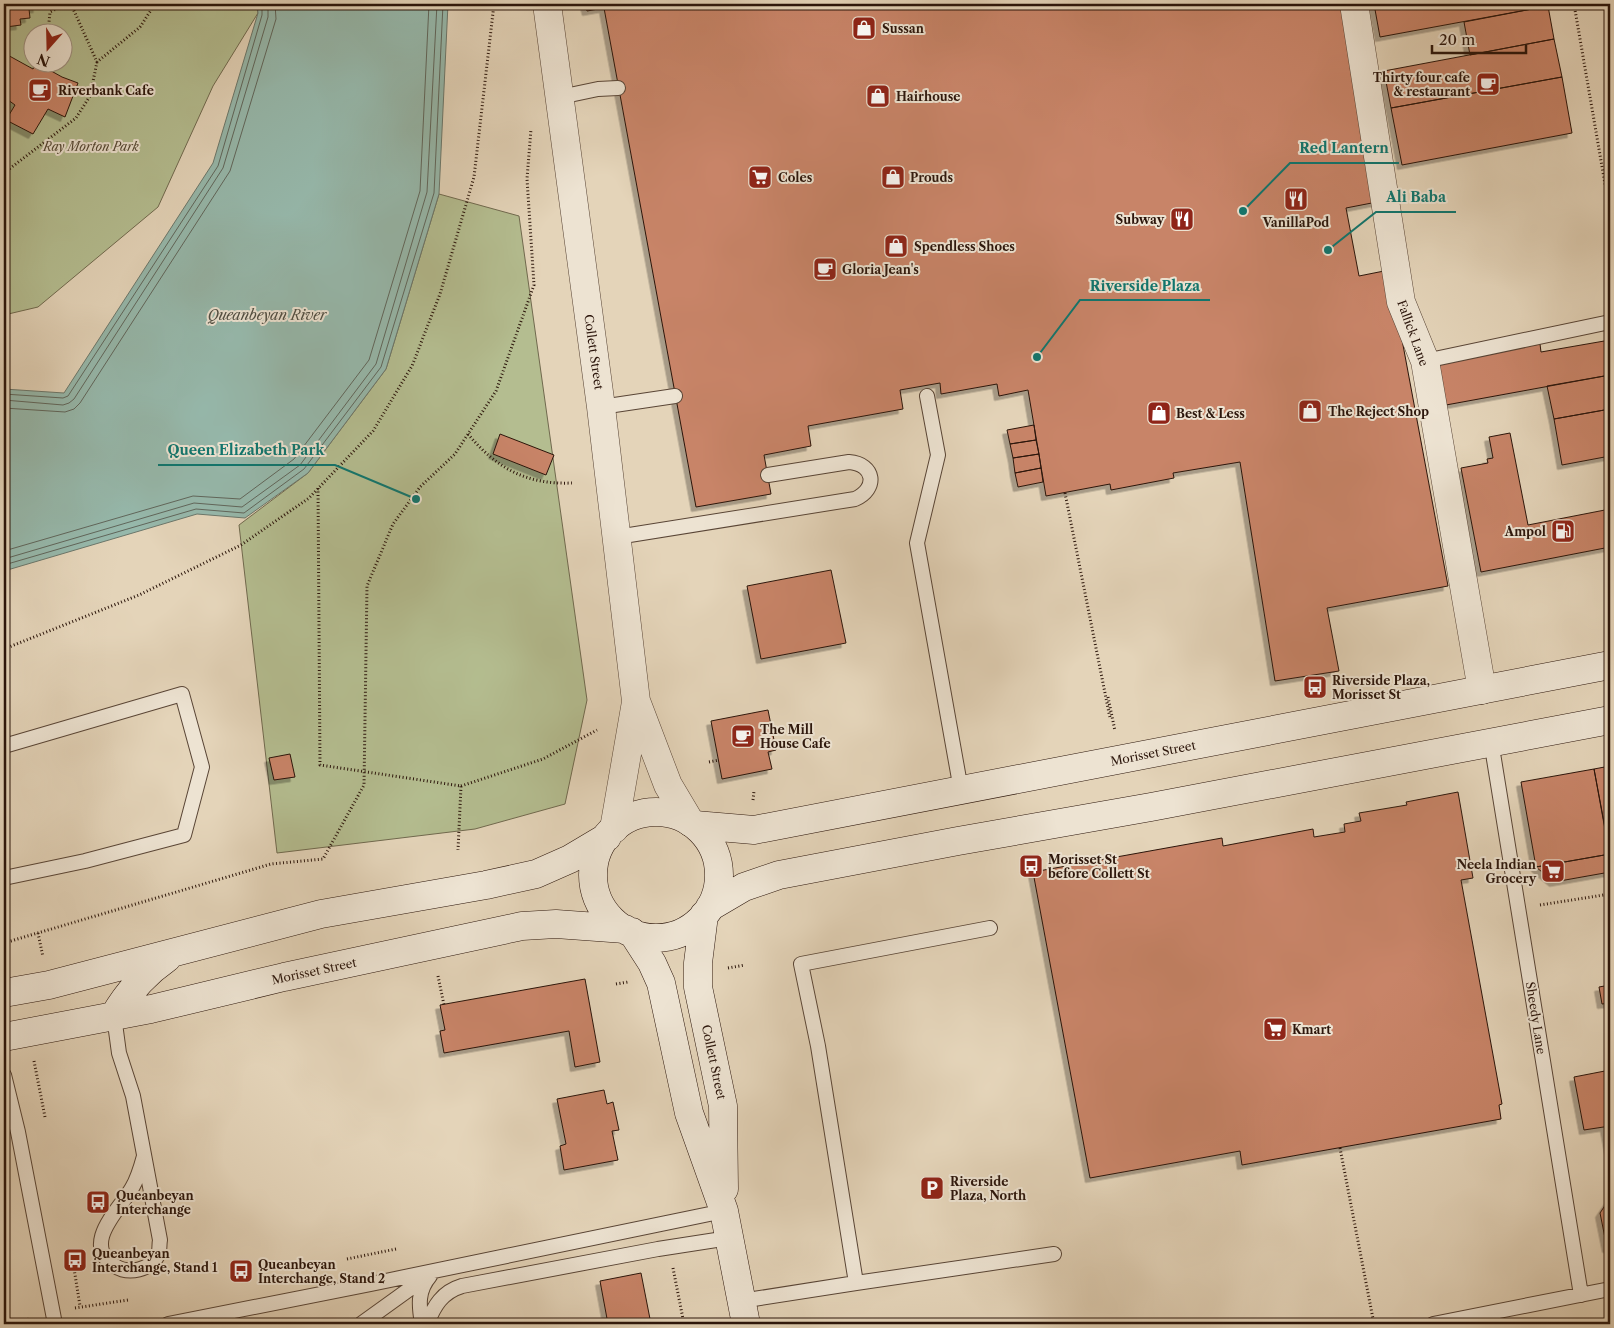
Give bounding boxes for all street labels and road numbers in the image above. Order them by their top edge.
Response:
street label: Fallick Lane [1394,298,1432,368]
street label: Collett Street [581,313,607,391]
street label: Morisset Street [1109,737,1198,769]
street label: Morisset Street [270,955,359,987]
street label: Sheedy Lane [1523,981,1549,1056]
street label: Collett Street [699,1023,729,1102]

